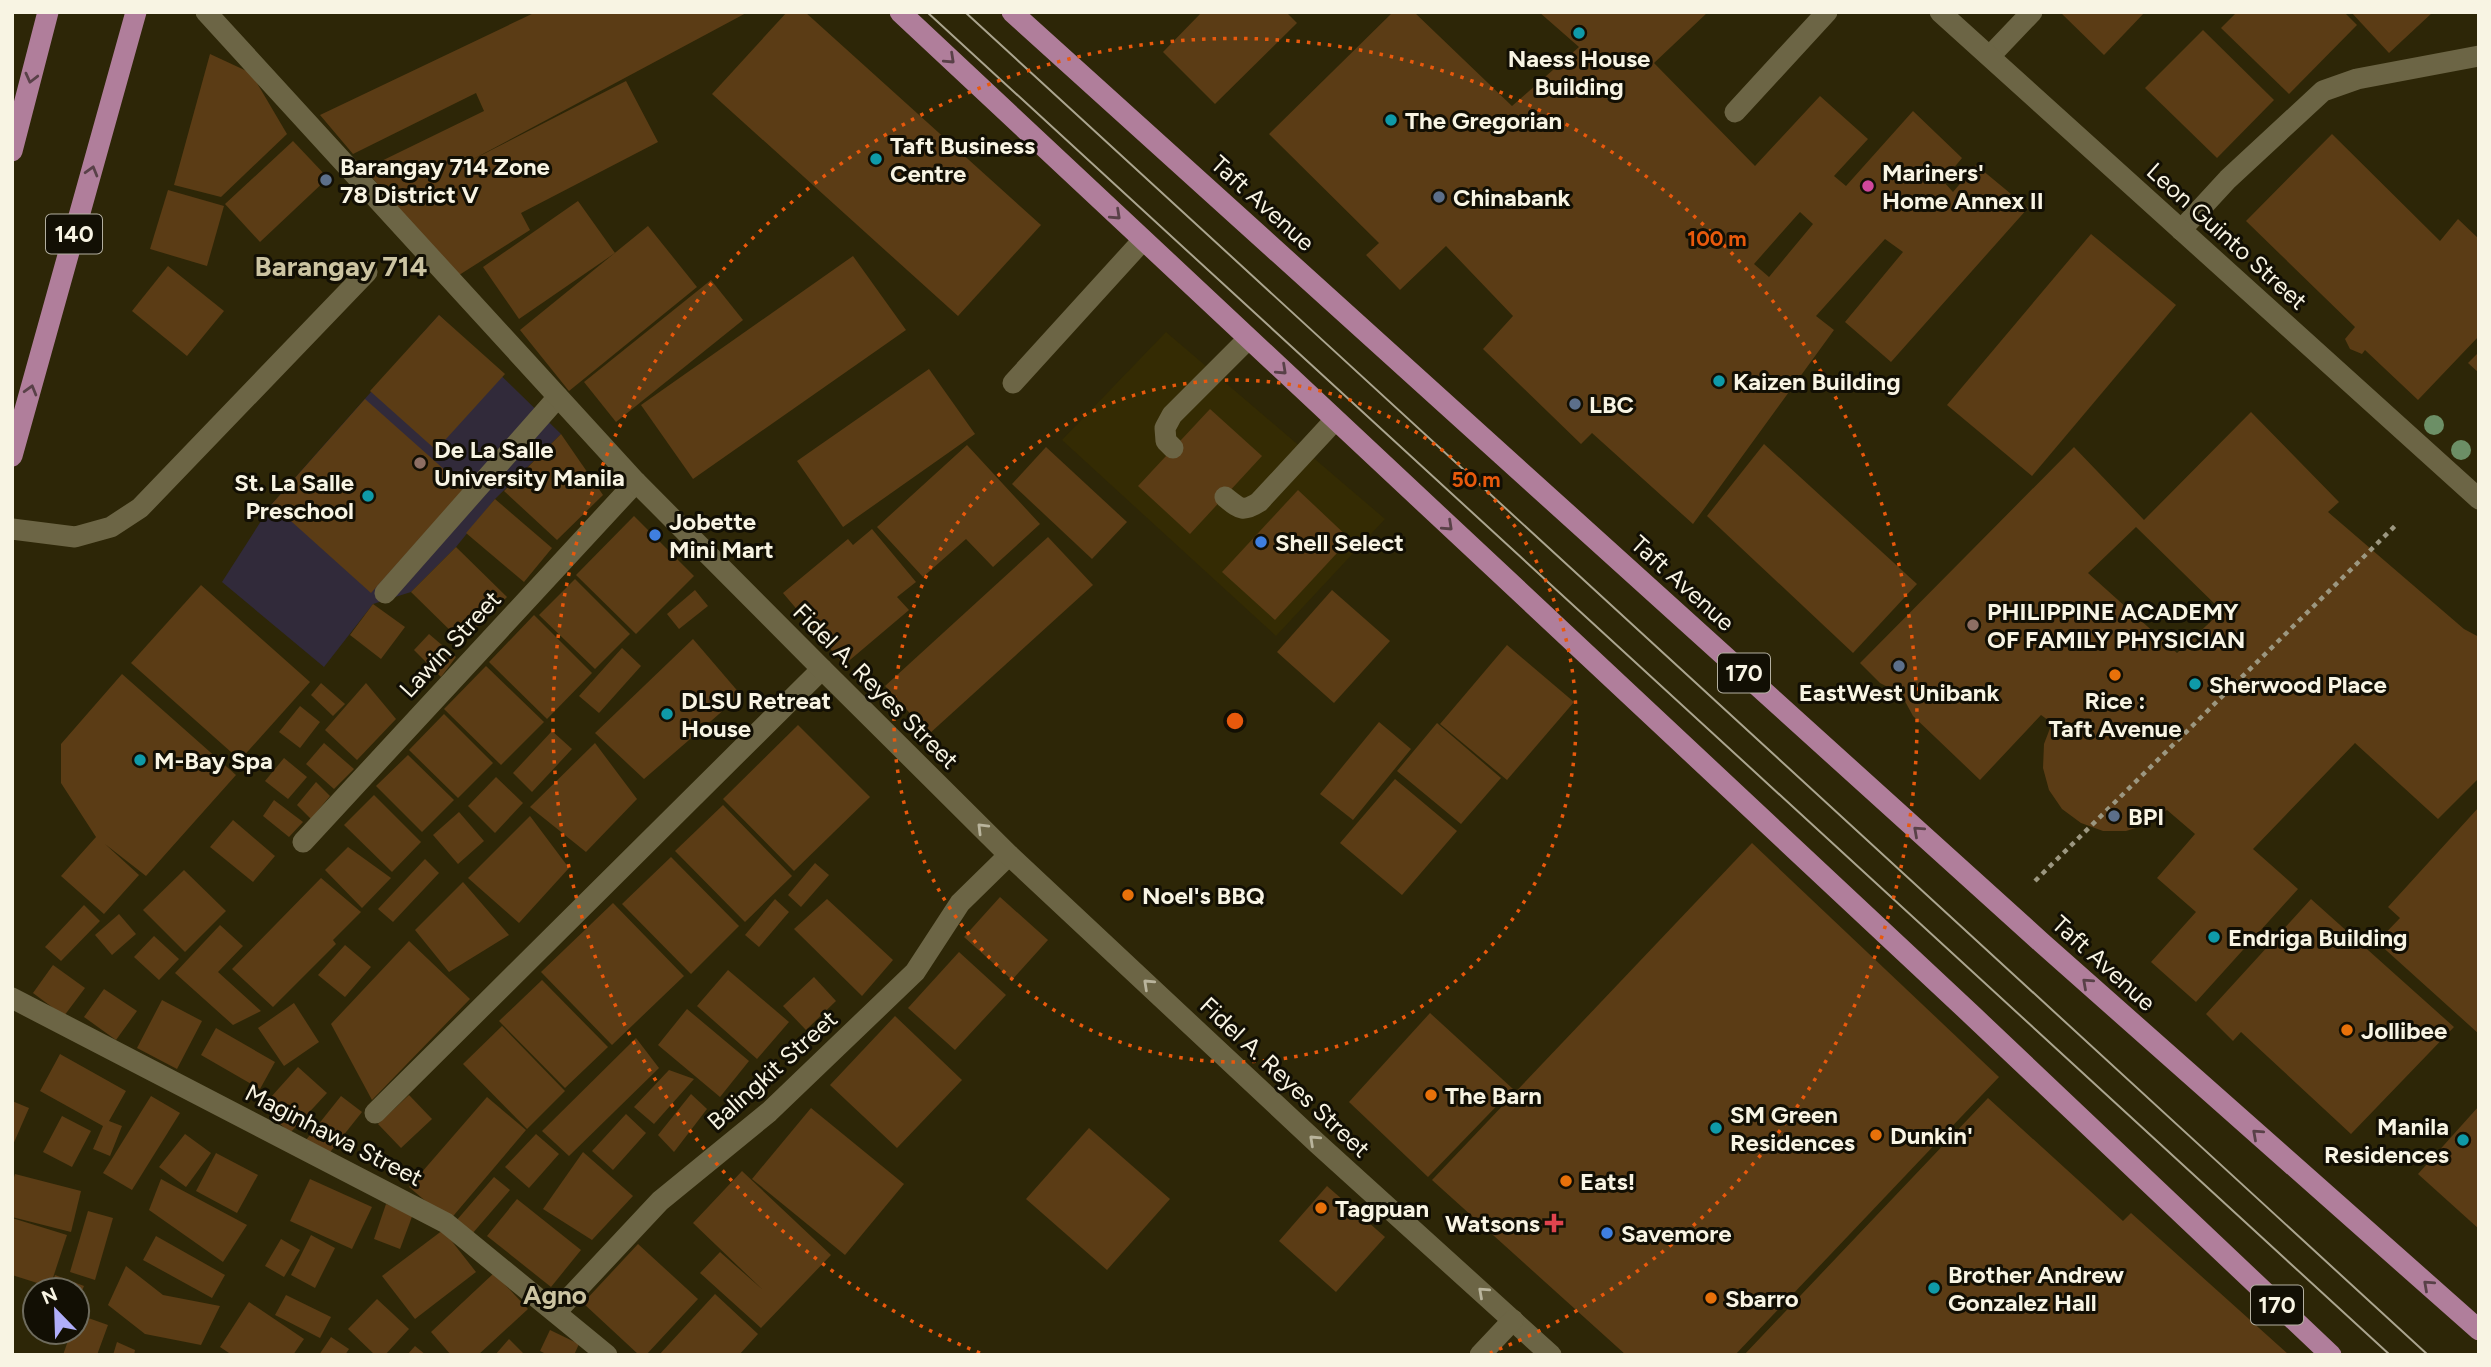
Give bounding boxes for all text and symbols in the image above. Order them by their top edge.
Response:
marker: Naess House Building [1571,25,1587,41]
place label: Naess House Building [1508,44,1650,101]
one-way arrow [942,51,955,63]
one-way arrow [25,72,39,84]
place label: The Gregorian [1405,106,1562,135]
marker: The Gregorian [1383,112,1399,128]
place label: Taft Business Centre [890,131,1035,188]
street label: Taft Avenue [1205,149,1321,257]
marker: Taft Business Centre [868,151,884,167]
place label: Barangay 714 Zone 78 District V [340,152,550,209]
street label: Leon Guinto Street [2141,156,2313,316]
place label: Mariners' Home Annex II [1882,158,2044,215]
one-way arrow [83,165,98,177]
marker: Barangay 714 Zone 78 District V [318,172,334,188]
marker: Mariners' Home Annex II [1860,178,1876,194]
place label: Chinabank [1453,183,1571,212]
marker: Chinabank [1431,189,1447,205]
one-way arrow [1108,206,1121,219]
road number: 140 [46,215,102,254]
text: 100 m [1687,226,1747,251]
district label: Barangay 714 [255,249,427,283]
one-way arrow [1274,362,1287,375]
place label: Kaizen Building [1733,367,1901,396]
marker: Kaizen Building [1711,373,1727,389]
one-way arrow [22,384,37,396]
place label: LBC [1589,390,1634,419]
marker: LBC [1567,396,1583,412]
place label: De La Salle University Manila [434,435,625,492]
marker: De La Salle University Manila [412,455,428,471]
text: 50 m [1451,467,1501,492]
place label: St. La Salle Preschool [234,468,354,525]
marker: St. La Salle Preschool [360,488,376,504]
place label: Jobette Mini Mart [669,507,774,564]
one-way arrow [1440,517,1453,530]
marker: Jobette Mini Mart [647,527,663,543]
place label: Shell Select [1275,528,1404,557]
street label: Taft Avenue [1625,529,1741,637]
marker: Shell Select [1253,534,1269,550]
street label: Lawin Street [393,585,507,703]
street label: Fidel A. Reyes Street [787,597,965,775]
place label: PHILIPPINE ACADEMY OF FAMILY PHYSICIAN [1987,597,2245,654]
marker: PHILIPPINE ACADEMY OF FAMILY PHYSICIAN [1965,617,1981,633]
road number: 170 [1718,653,1770,692]
marker: EastWest Unibank [1891,658,1907,674]
marker: Rice : Taft Avenue [2107,667,2123,683]
place label: Sherwood Place [2209,670,2387,699]
marker: Sherwood Place [2187,676,2203,692]
place label: EastWest Unibank [1799,678,1999,707]
place label: DLSU Retreat House [681,686,831,743]
place label: Rice : Taft Avenue [2049,686,2181,743]
marker: DLSU Retreat House [659,706,675,722]
centre of rings [1223,709,1247,733]
place label: M-Bay Spa [154,746,273,775]
marker: M-Bay Spa [132,752,148,768]
place label: BPI [2128,802,2164,831]
marker: BPI [2106,808,2122,824]
one-way arrow [977,824,990,837]
one-way arrow [1913,827,1926,839]
place label: Noel's BBQ [1142,881,1265,910]
marker: Noel's BBQ [1120,887,1136,903]
street label: Taft Avenue [2046,909,2162,1017]
place label: Endriga Building [2228,923,2408,952]
marker: Endriga Building [2206,929,2222,945]
one-way arrow [2082,979,2095,991]
one-way arrow [1143,980,1156,993]
street label: Fidel A. Reyes Street [1194,991,1376,1163]
street label: Balingkit Street [701,1004,843,1136]
place label: Jollibee [2361,1016,2447,1045]
marker: Jollibee [2339,1022,2355,1038]
street label: Maginhawa Street [241,1078,427,1192]
place label: The Barn [1445,1081,1542,1110]
marker: The Barn [1423,1087,1439,1103]
place label: SM Green Residences [1730,1100,1855,1157]
place label: Manila Residences [2324,1112,2449,1169]
marker: SM Green Residences [1708,1120,1724,1136]
place label: Dunkin' [1890,1121,1973,1150]
marker: Dunkin' [1868,1127,1884,1143]
one-way arrow [2253,1130,2266,1142]
marker: Manila Residences [2455,1132,2471,1148]
one-way arrow [1309,1135,1322,1148]
place label: Eats! [1580,1167,1635,1196]
marker: Eats! [1558,1173,1574,1189]
place label: Tagpuan [1335,1194,1429,1223]
marker: Tagpuan [1313,1200,1329,1216]
place label: Watsons [1445,1209,1540,1238]
marker: Watsons [1546,1215,1562,1231]
place label: Savemore [1621,1219,1732,1248]
marker: Savemore [1599,1225,1615,1241]
place label: Brother Andrew Gonzalez Hall [1948,1260,2124,1317]
north arrow [21,1276,91,1346]
district label: Agno [523,1279,587,1311]
marker: Brother Andrew Gonzalez Hall [1926,1280,1942,1296]
one-way arrow [2423,1281,2436,1293]
text: N [38,1282,61,1309]
place label: Sbarro [1725,1284,1799,1313]
road number: 170 [2251,1286,2303,1324]
one-way arrow [1478,1288,1491,1300]
marker: Sbarro [1703,1290,1719,1306]

